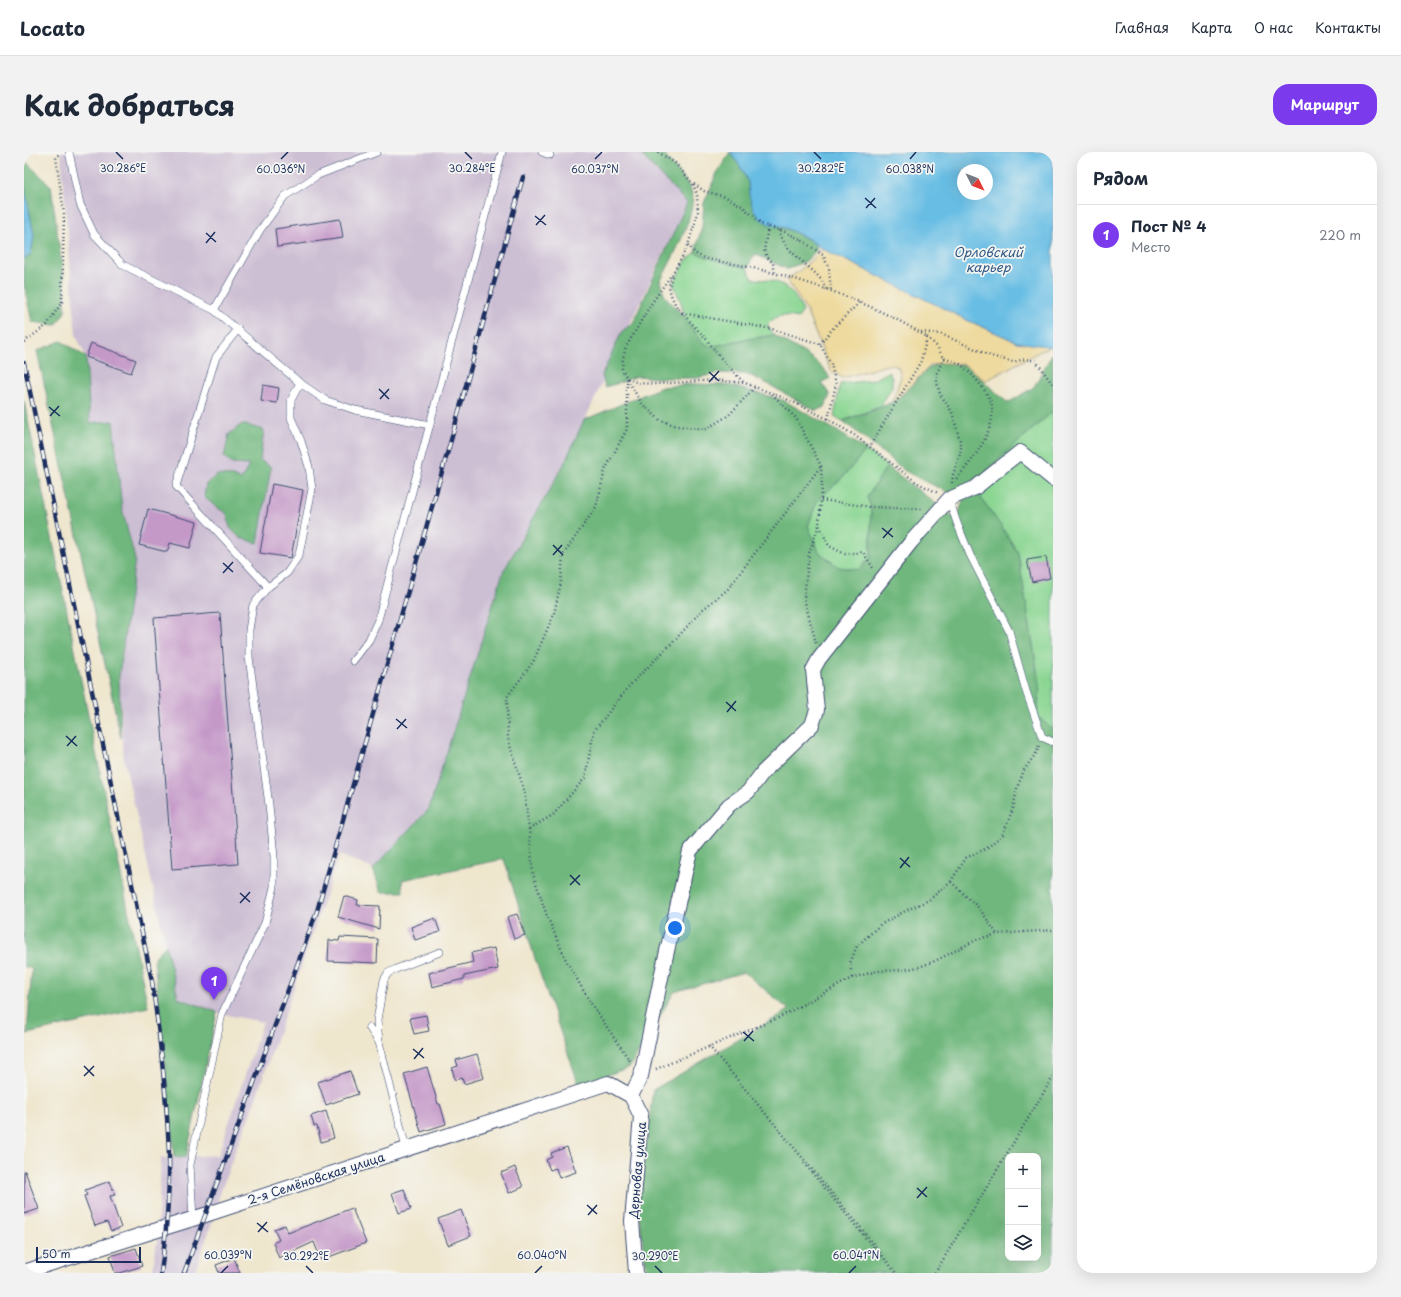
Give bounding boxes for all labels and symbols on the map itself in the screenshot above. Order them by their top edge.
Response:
text: 30.286°E [100,160,146,175]
text: 30.284°E [449,160,495,175]
text: 30.282°E [797,160,845,175]
text: 60.036°N [257,161,306,176]
text: 60.037°N [571,161,619,176]
text: 60.038°N [886,161,934,176]
north arrow [957,164,993,200]
water label: Орловский карьер [953,242,1025,276]
your location [665,918,685,938]
pin: 1 [201,967,227,1000]
street label: Дерновая улица [624,1121,650,1220]
street label: 2-я Семёновская улица [245,1147,387,1209]
scale bar [36,1245,141,1264]
text: 60.039°N [204,1247,252,1262]
text: 60.040°N [517,1247,567,1262]
text: 60.041°N [833,1247,879,1262]
text: 30.292°E [283,1248,329,1263]
text: 30.290°E [631,1248,679,1263]

